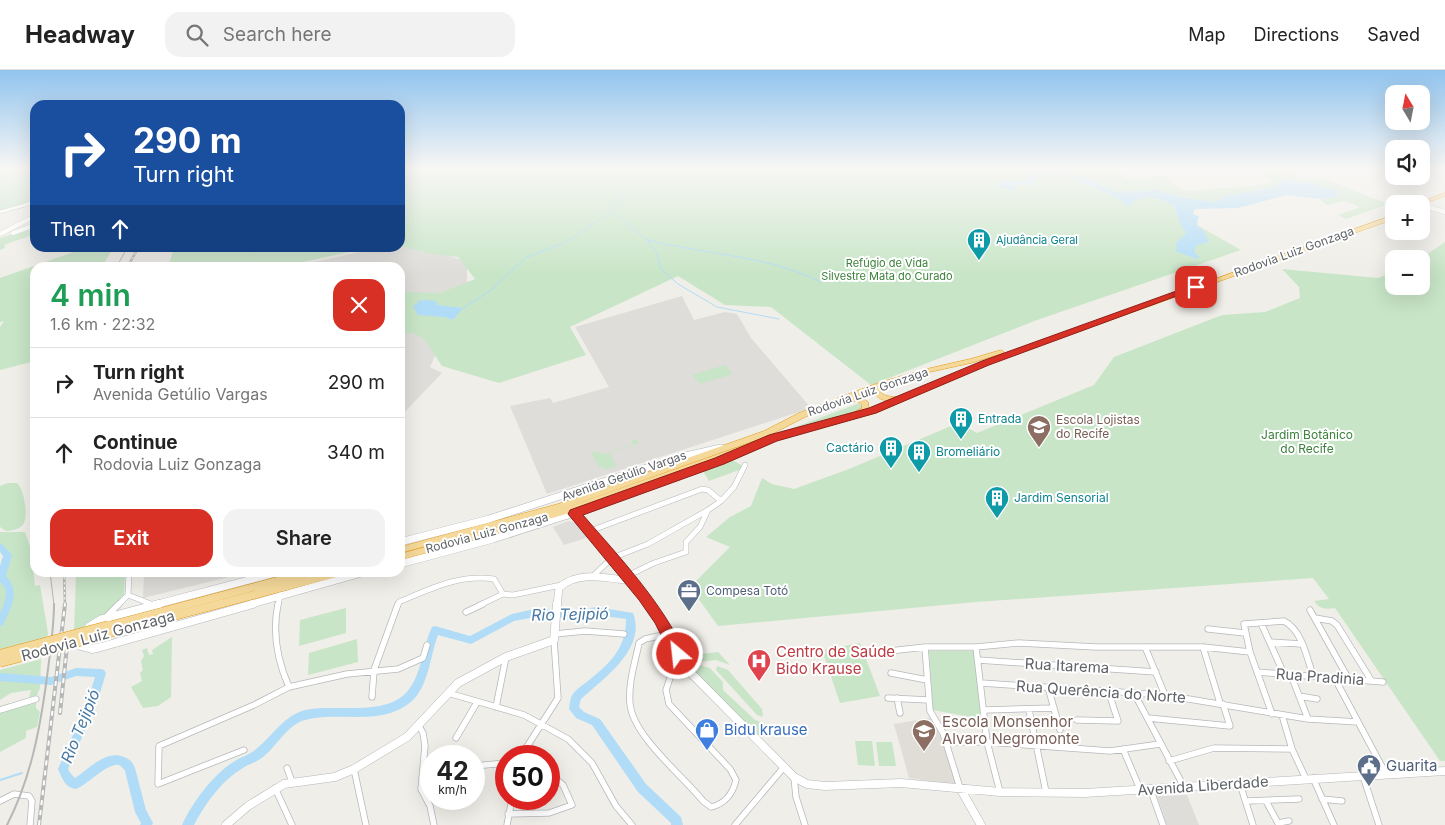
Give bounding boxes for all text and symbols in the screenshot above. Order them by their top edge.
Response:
search box [165,12,515,57]
text: Headway [25,20,135,49]
icon: search [183,21,211,49]
text: Search here [223,23,331,46]
text: Map [1188,24,1226,45]
text: Directions [1254,24,1339,45]
text: Saved [1367,24,1420,45]
north arrow [1385,85,1430,130]
map controls [1385,85,1430,295]
text: 290 m [133,119,242,161]
icon: right [50,120,115,185]
button: sound [1385,140,1430,185]
text: Turn right [133,161,234,187]
button: + [1385,195,1430,240]
icon: ahead [106,215,134,243]
text: Then [50,218,96,241]
street label: Rodovia Luiz Gonzaga [1232,223,1356,280]
building icon: Ajudância Geral [966,227,992,261]
place label: Ajudância Geral [996,233,1078,247]
button: − [1385,250,1430,295]
park label: Refúgio de Vida Silvestre Mata do Curado [821,256,953,283]
pin [1175,266,1217,308]
icon: arrive [1182,273,1210,301]
text: 4 min [50,277,131,313]
button: close [333,279,385,331]
text: 1.6 km · 22:32 [50,314,155,334]
text: Turn right [93,361,184,384]
street label: Rodovia Luiz Gonzaga [806,364,930,419]
icon: right [50,369,78,397]
text: 290 m [328,371,385,394]
text: Avenida Getúlio Vargas [93,384,268,404]
building icon: Entrada [948,406,974,440]
place label: Entrada [978,411,1022,426]
place label: Escola Lojistas do Recife [1056,412,1140,441]
school or university icon: Escola Lojistas do Recife [1026,414,1052,448]
park label: Jardim Botânico do Recife [1261,427,1353,456]
text: Continue [93,431,178,454]
building icon: Cactário [878,435,904,469]
icon: ahead [50,439,78,467]
building icon: Bromeliário [906,439,932,473]
place label: Cactário [826,440,874,455]
text: 340 m [327,441,385,464]
place label: Bromeliário [936,444,1000,459]
street label: Avenida Getúlio Vargas [559,447,688,504]
text: Rodovia Luiz Gonzaga [93,454,261,474]
building icon: Jardim Sensorial [984,485,1010,519]
place label: Jardim Sensorial [1014,490,1109,505]
button: Exit [50,509,213,567]
button: Share [223,509,385,567]
street label: Rodovia Luiz Gonzaga [424,509,550,556]
office icon: Compesa Totó [676,578,702,612]
place label: Compesa Totó [706,583,788,598]
water label: Rio Tejipió [531,603,609,625]
street label: Rodovia Luiz Gonzaga [19,606,177,665]
position arrow [651,627,703,679]
place label: Centro de Saúde Bido Krause [776,642,895,678]
hospital icon: Centro de Saúde Bido Krause [746,648,772,682]
street label: Rua Itarema [1024,654,1110,677]
street label: Rua Pradinia [1275,664,1365,689]
street label: Rua Querência do Norte [1015,676,1187,707]
water label: Rio Tejipió [56,686,104,766]
place label: Escola Monsenhor Alvaro Negromonte [942,712,1080,748]
shop icon: Bidu krause [694,717,720,751]
school or university icon: Escola Monsenhor Alvaro Negromonte [911,718,937,752]
place label: Bidu krause [724,720,808,739]
speed limit sign: 50 [495,745,560,810]
public building icon: Guarita [1356,753,1382,787]
text: 42 [436,756,469,786]
place label: Guarita [1386,756,1437,775]
street label: Avenida Liberdade [1137,771,1269,800]
text: km/h [438,782,467,797]

